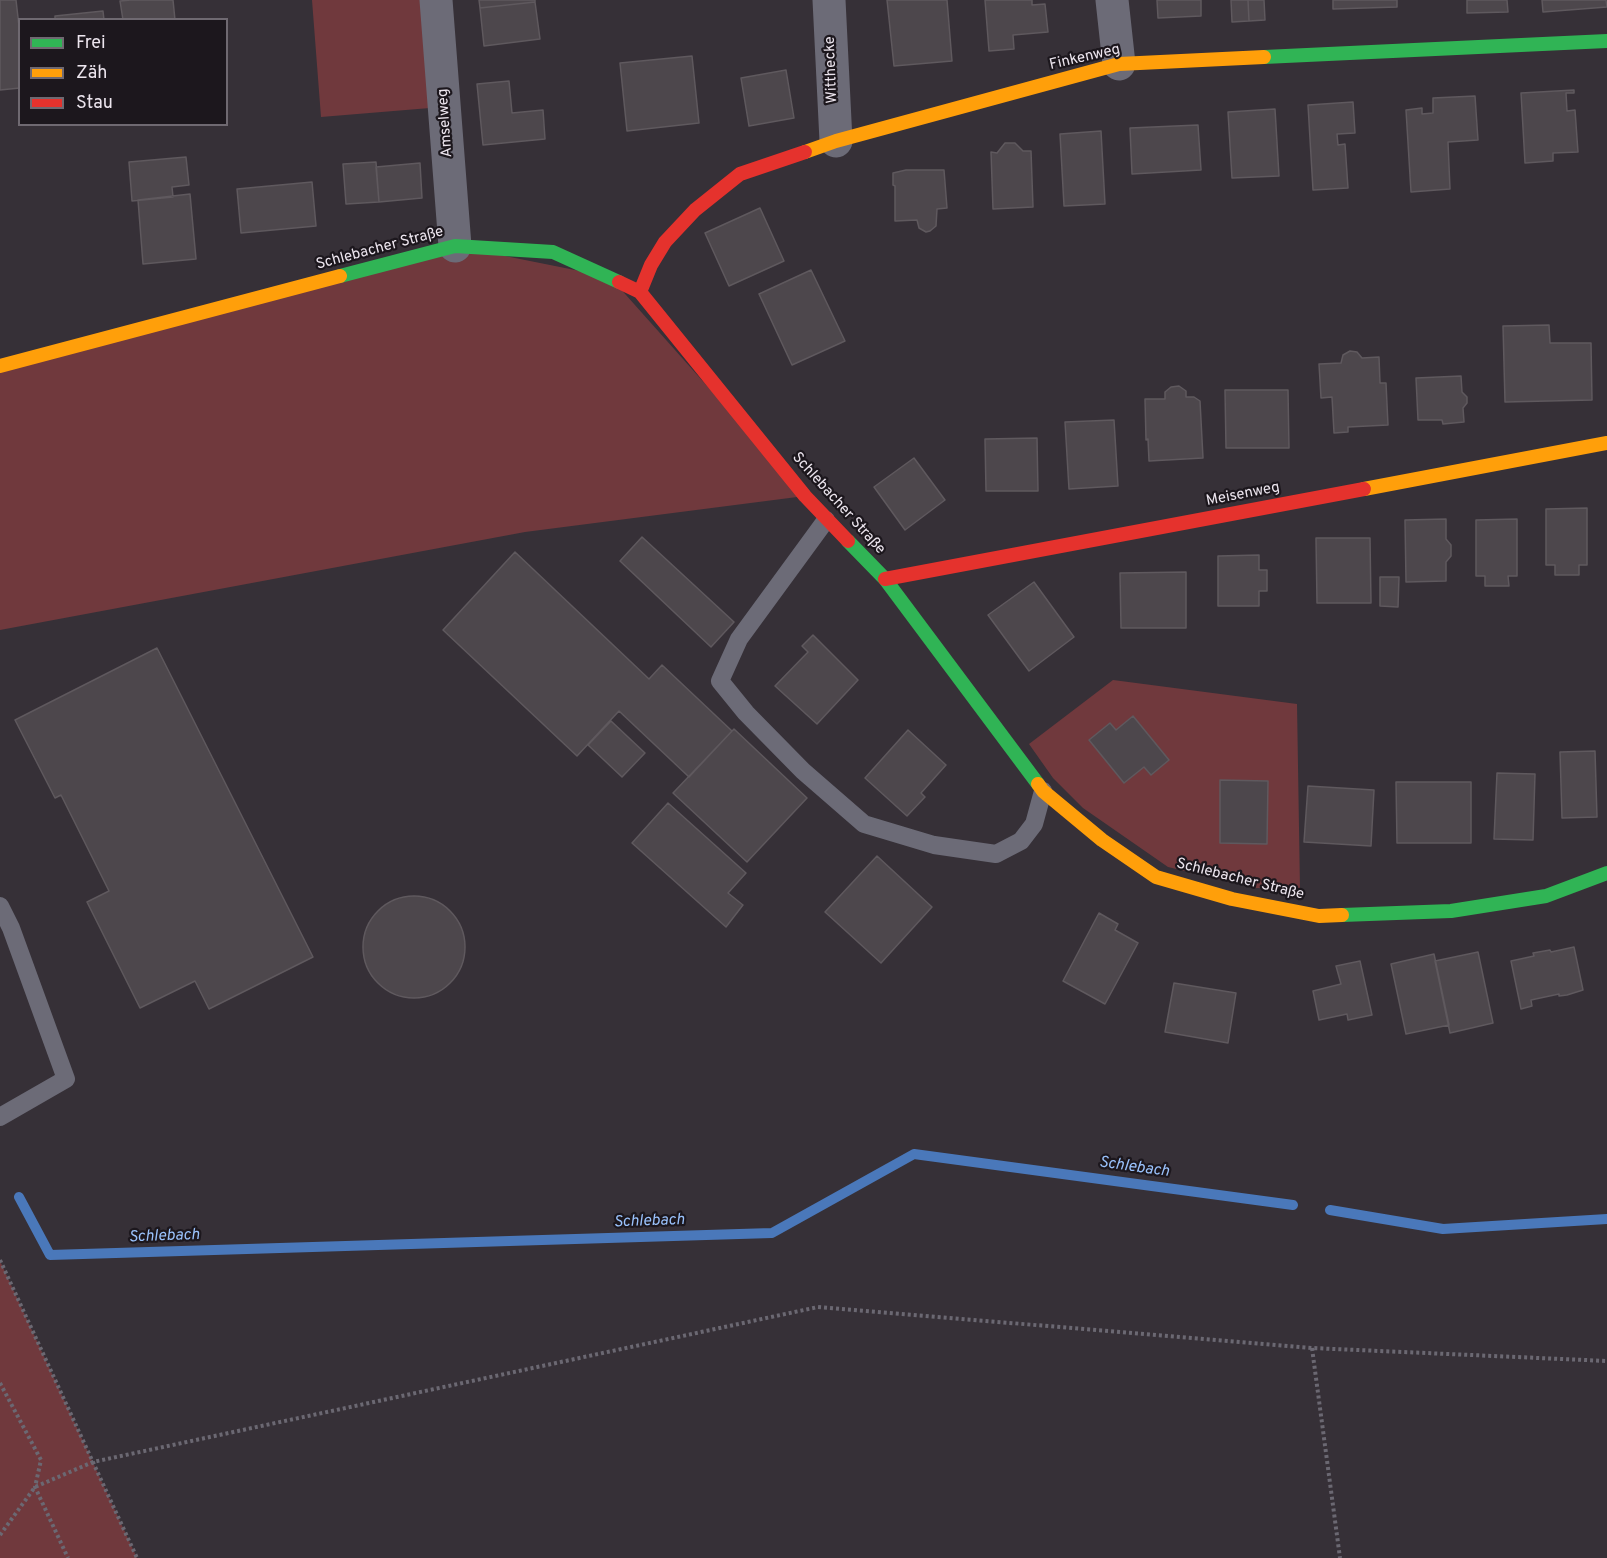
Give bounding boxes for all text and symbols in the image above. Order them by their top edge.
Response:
legend [18,18,228,126]
text: Frei [76,32,106,55]
street label: Witthecke [822,36,842,104]
street label: Finkenweg [1048,41,1122,75]
text: Zäh [76,62,107,85]
street label: Amselweg [435,88,457,158]
text: Stau [76,92,113,115]
street label: Schlebacher Straße [314,223,446,275]
street label: Schlebacher Straße [788,449,888,559]
street label: Meisenweg [1205,479,1281,511]
street label: Schlebacher Straße [1174,855,1306,905]
water label: Schlebach [1098,1154,1170,1182]
water label: Schlebach [613,1211,685,1233]
water label: Schlebach [128,1226,200,1248]

